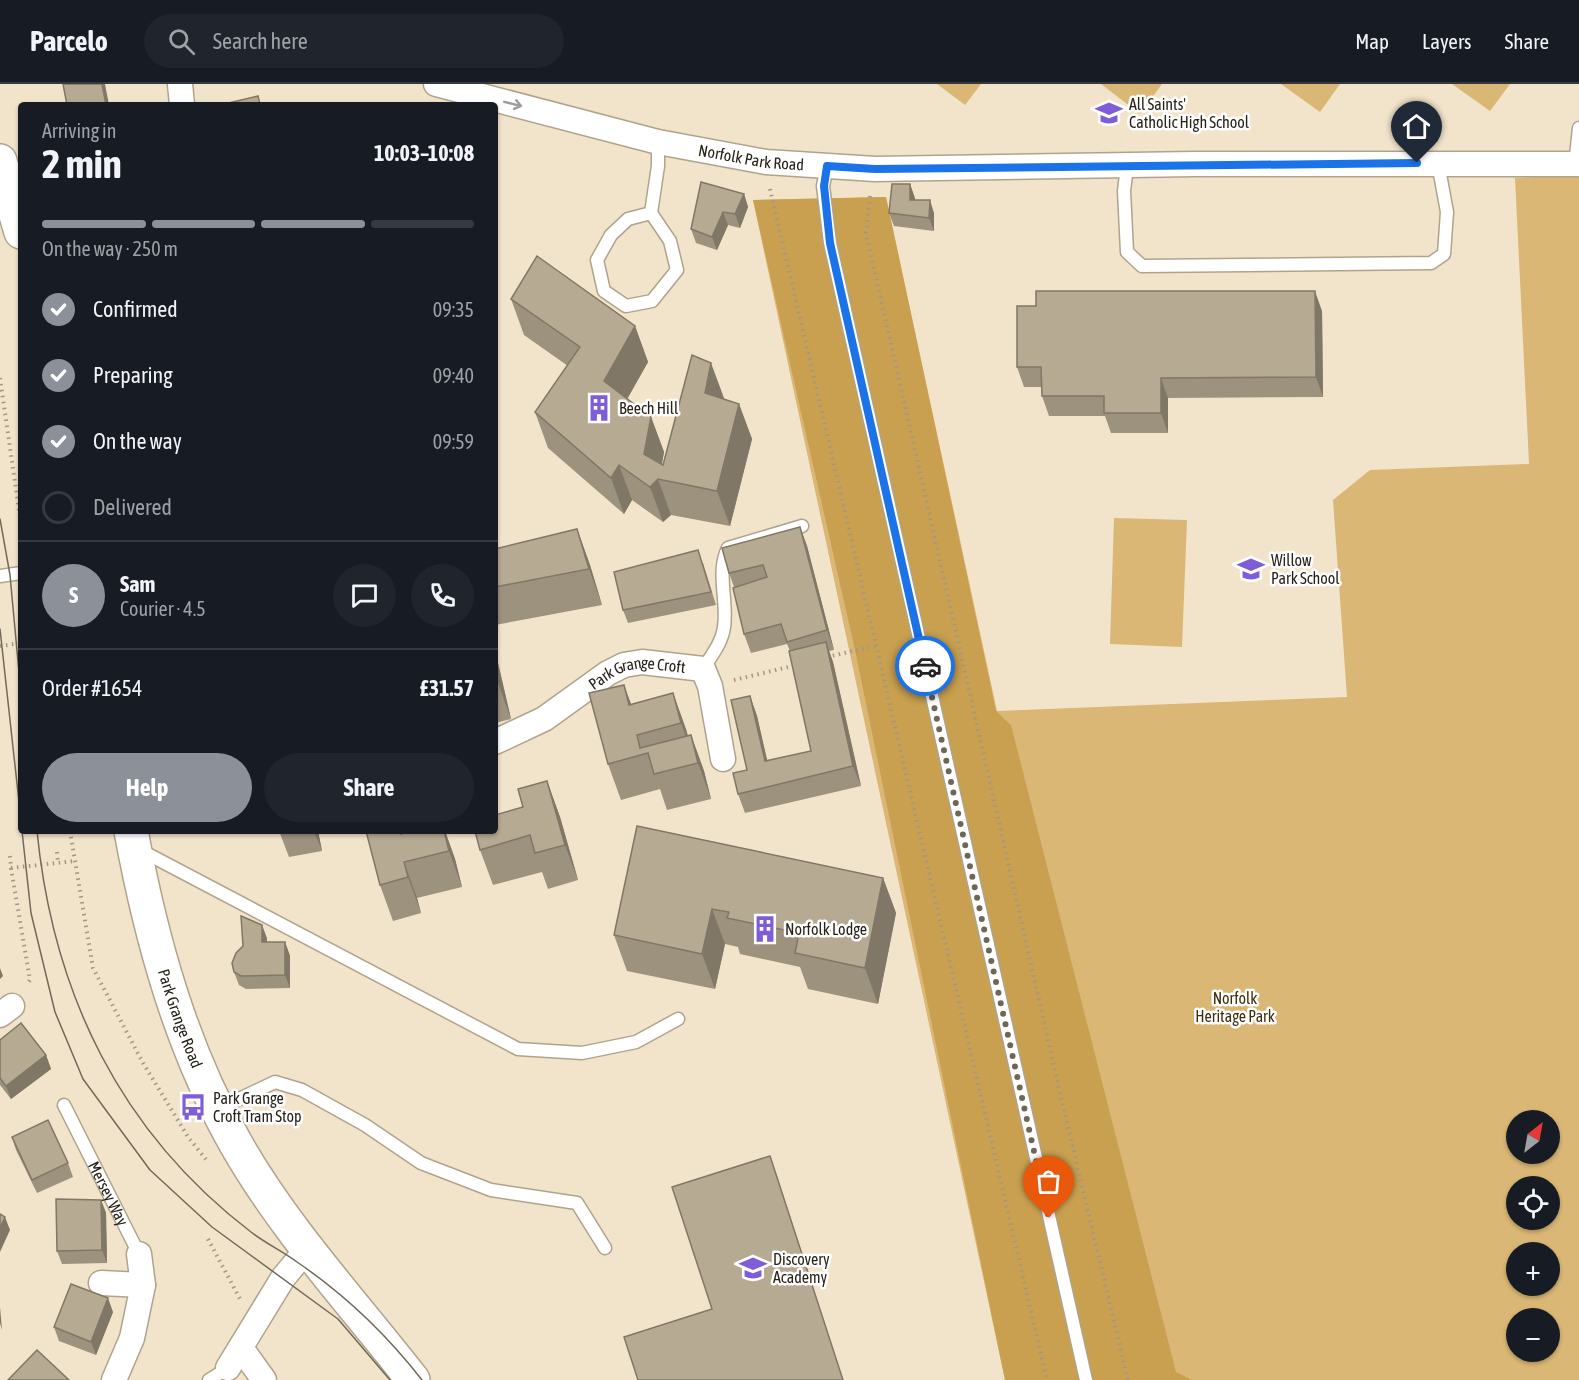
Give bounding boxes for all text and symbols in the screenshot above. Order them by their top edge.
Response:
search box [144,14,564,68]
text: Parcelo [30,25,108,57]
icon: search [165,25,198,58]
text: Search here [213,28,308,54]
text: Map [1355,29,1389,53]
text: Layers [1422,29,1472,53]
text: Share [1505,29,1549,53]
place label: All Saints' Catholic High School [1129,95,1250,132]
one-way arrow [503,98,522,110]
school or university icon: All Saints' Catholic High School [1094,98,1124,128]
pin [1391,101,1442,163]
icon: home [1400,110,1433,143]
text: Arriving in [42,119,116,142]
text: 10:03–10:08 [374,140,474,166]
street label: Norfolk Park Road [697,141,804,173]
text: 2 min [42,142,122,186]
text: On the way · 250 m [42,237,178,260]
icon: check [42,293,75,326]
text: Confirmed [93,296,178,322]
text: 09:35 [433,298,474,321]
icon: check [42,359,75,392]
text: Preparing [93,362,173,388]
text: 09:40 [433,364,474,387]
building icon: Beech Hill [584,393,614,423]
place label: Beech Hill [619,399,679,417]
icon: check [42,425,75,458]
text: On the way [93,428,182,454]
text: 09:59 [433,430,474,453]
text: Delivered [93,494,172,520]
place label: Willow Park School [1271,551,1340,587]
school or university icon: Willow Park School [1236,554,1266,584]
button: chat [333,564,396,627]
button: phone [411,564,474,627]
text: Sam [120,571,155,597]
text: S [69,582,78,608]
text: Courier · 4.5 [120,597,206,620]
courier [895,636,955,696]
icon: car [909,650,942,683]
street label: Park Grange Croft [585,653,687,693]
text: Order #1654 [42,675,142,701]
text: £31.57 [419,675,474,701]
button: Help [42,753,252,822]
button: Share [264,753,474,822]
building icon: Norfolk Lodge [750,914,780,944]
place label: Norfolk Lodge [785,920,867,939]
street label: Park Grange Road [155,967,206,1071]
park label: Norfolk Heritage Park [1195,989,1275,1026]
place label: Park Grange Croft Tram Stop [213,1089,302,1126]
bus stop icon: Park Grange Croft Tram Stop [178,1092,208,1122]
north arrow [1506,1110,1560,1164]
map controls [1506,1110,1560,1362]
pin [1023,1156,1074,1218]
street label: Mersey Way [85,1158,132,1229]
icon: bag [1032,1165,1065,1198]
button: locate [1506,1176,1560,1230]
button: + [1506,1242,1560,1296]
place label: Discovery Academy [773,1250,830,1287]
school or university icon: Discovery Academy [738,1253,768,1283]
button: − [1506,1308,1560,1362]

